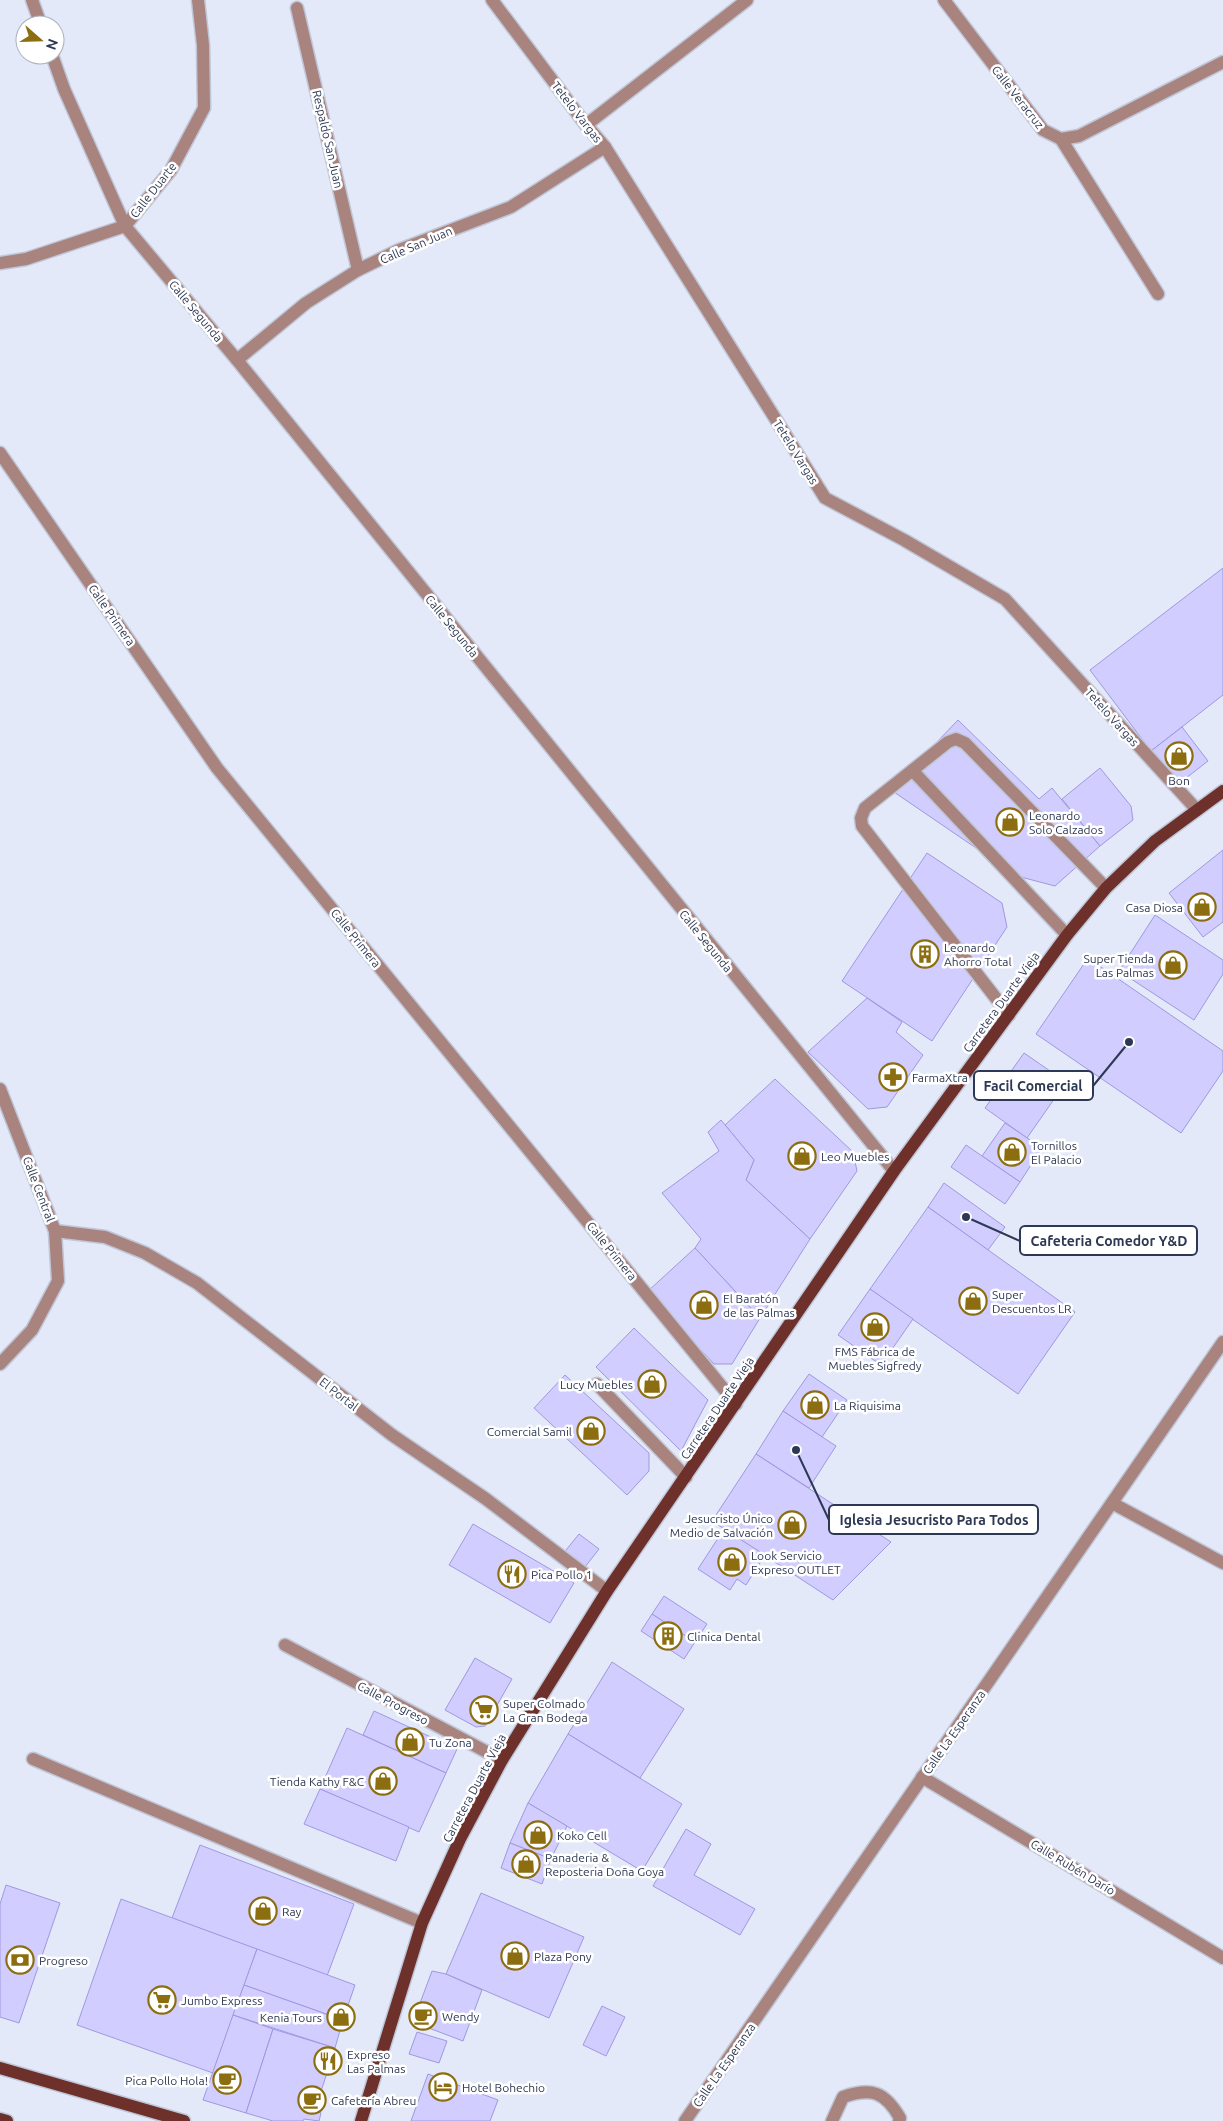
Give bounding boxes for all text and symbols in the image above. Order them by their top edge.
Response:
north arrow [15,15,65,65]
text: N [43,37,62,52]
street label: Calle Veracruz [989,63,1047,131]
street label: Tetelo Vargas [549,79,605,145]
street label: Respaldo San Juan [310,89,346,189]
street label: Calle Duarte [127,160,179,220]
street label: Calle San Juan [378,224,454,266]
street label: Calle Segunda [167,278,225,344]
street label: Tetelo Vargas [771,417,821,487]
street label: Calle Primera [86,582,138,648]
street label: Calle Segunda [423,592,481,660]
street label: Tetelo Vargas [1083,685,1141,749]
shop icon: Bon [1164,741,1194,771]
place label: Bon [1168,774,1190,787]
shop icon: Leonardo Solo Calzados [995,807,1025,837]
place label: Leonardo Solo Calzados [1029,809,1103,836]
shop icon: Casa Diosa [1187,892,1217,922]
place label: Casa Diosa [1126,901,1183,914]
street label: Calle Primera [328,906,384,970]
street label: Calle Segunda [677,907,735,975]
building icon: Leonardo Ahorro Total [910,939,940,969]
place label: Leonardo Ahorro Total [944,941,1012,968]
street label: Carretera Duarte Vieja [960,949,1042,1055]
shop icon: Super Tienda Las Palmas [1158,950,1188,980]
place label: Super Tienda Las Palmas [1083,952,1154,979]
pharmacy icon: FarmaXtra [878,1062,908,1092]
place label: FarmaXtra [912,1071,968,1084]
callout: Facil Comercial [974,1071,1093,1100]
text: Facil Comercial [983,1078,1083,1094]
shop icon: Tornillos El Palacio [997,1137,1027,1167]
place label: Tornillos El Palacio [1031,1139,1082,1166]
shop icon: Leo Muebles [787,1141,817,1171]
place label: Leo Muebles [821,1150,889,1163]
street label: Calle Central [21,1155,57,1223]
street label: Calle Primera [584,1219,640,1283]
callout: Cafeteria Comedor Y&D [1020,1226,1197,1255]
text: Cafeteria Comedor Y&D [1031,1233,1187,1249]
shop icon: Super Descuentos LR [958,1286,988,1316]
place label: Super Descuentos LR [992,1288,1072,1315]
shop icon: El Baratón de las Palmas [689,1290,719,1320]
place label: El Baratón de las Palmas [723,1292,795,1319]
shop icon: FMS Fábrica de Muebles Sigfredy [860,1312,890,1342]
place label: FMS Fábrica de Muebles Sigfredy [828,1345,922,1372]
street label: Carretera Duarte Vieja [678,1354,756,1462]
shop icon: Lucy Muebles [637,1369,667,1399]
street label: El Portal [317,1375,361,1413]
place label: Lucy Muebles [560,1378,633,1391]
shop icon: La Riquisima [800,1390,830,1420]
place label: La Riquisima [834,1399,901,1412]
shop icon: Comercial Samil [576,1416,606,1446]
place label: Comercial Samil [487,1425,572,1438]
callout: Iglesia Jesucristo Para Todos [829,1505,1038,1534]
shop icon: Jesucristo Único Medio de Salvación [777,1510,807,1540]
place label: Jesucristo Único Medio de Salvación [670,1512,773,1539]
text: Iglesia Jesucristo Para Todos [839,1512,1029,1528]
shop icon: Look Servicio Expreso OUTLET [717,1547,747,1577]
place label: Look Servicio Expreso OUTLET [751,1549,841,1576]
restaurant icon: Pica Pollo 1 [497,1559,527,1589]
place label: Pica Pollo 1 [531,1568,592,1581]
building icon: Clinica Dental [653,1621,683,1651]
place label: Clinica Dental [687,1630,761,1643]
street label: Calle Progreso [355,1679,431,1727]
street label: Calle La Esperanza [920,1688,988,1776]
supermarket icon: Super Colmado La Gran Bodega [469,1695,499,1725]
place label: Super Colmado La Gran Bodega [503,1697,588,1724]
shop icon: Tu Zona [395,1727,425,1757]
street label: Carretera Duarte Vieja [440,1732,508,1844]
place label: Tu Zona [429,1736,472,1749]
shop icon: Tienda Kathy F&C [368,1766,398,1796]
place label: Tienda Kathy F&C [270,1775,365,1788]
shop icon: Koko Cell [523,1820,553,1850]
place label: Koko Cell [557,1829,607,1842]
street label: Calle Rubén Darío [1029,1837,1117,1897]
shop icon: Panaderia & Reposteria Doña Goya [511,1849,541,1879]
place label: Panaderia & Reposteria Doña Goya [545,1851,664,1878]
shop icon: Ray [248,1896,278,1926]
place label: Ray [282,1905,302,1918]
shop icon: Plaza Pony [500,1941,530,1971]
bank icon: Progreso [5,1945,35,1975]
place label: Plaza Pony [534,1950,592,1963]
place label: Progreso [39,1954,88,1967]
supermarket icon: Jumbo Express [147,1985,177,2015]
place label: Jumbo Express [181,1994,262,2007]
cafe icon: Wendy [408,2001,438,2031]
shop icon: Kenia Tours [326,2002,356,2032]
place label: Wendy [442,2010,479,2023]
place label: Kenia Tours [260,2011,322,2024]
street label: Calle La Esperanza [690,2021,758,2109]
restaurant icon: Expreso Las Palmas [313,2046,343,2076]
place label: Expreso Las Palmas [347,2048,405,2075]
cafe icon: Pica Pollo Hola! [212,2065,242,2095]
hotel icon: Hotel Bohechio [428,2072,458,2102]
place label: Pica Pollo Hola! [125,2074,208,2087]
place label: Hotel Bohechio [462,2081,545,2094]
cafe icon: Cafetería Abreu [297,2085,327,2115]
place label: Cafetería Abreu [331,2094,416,2107]

